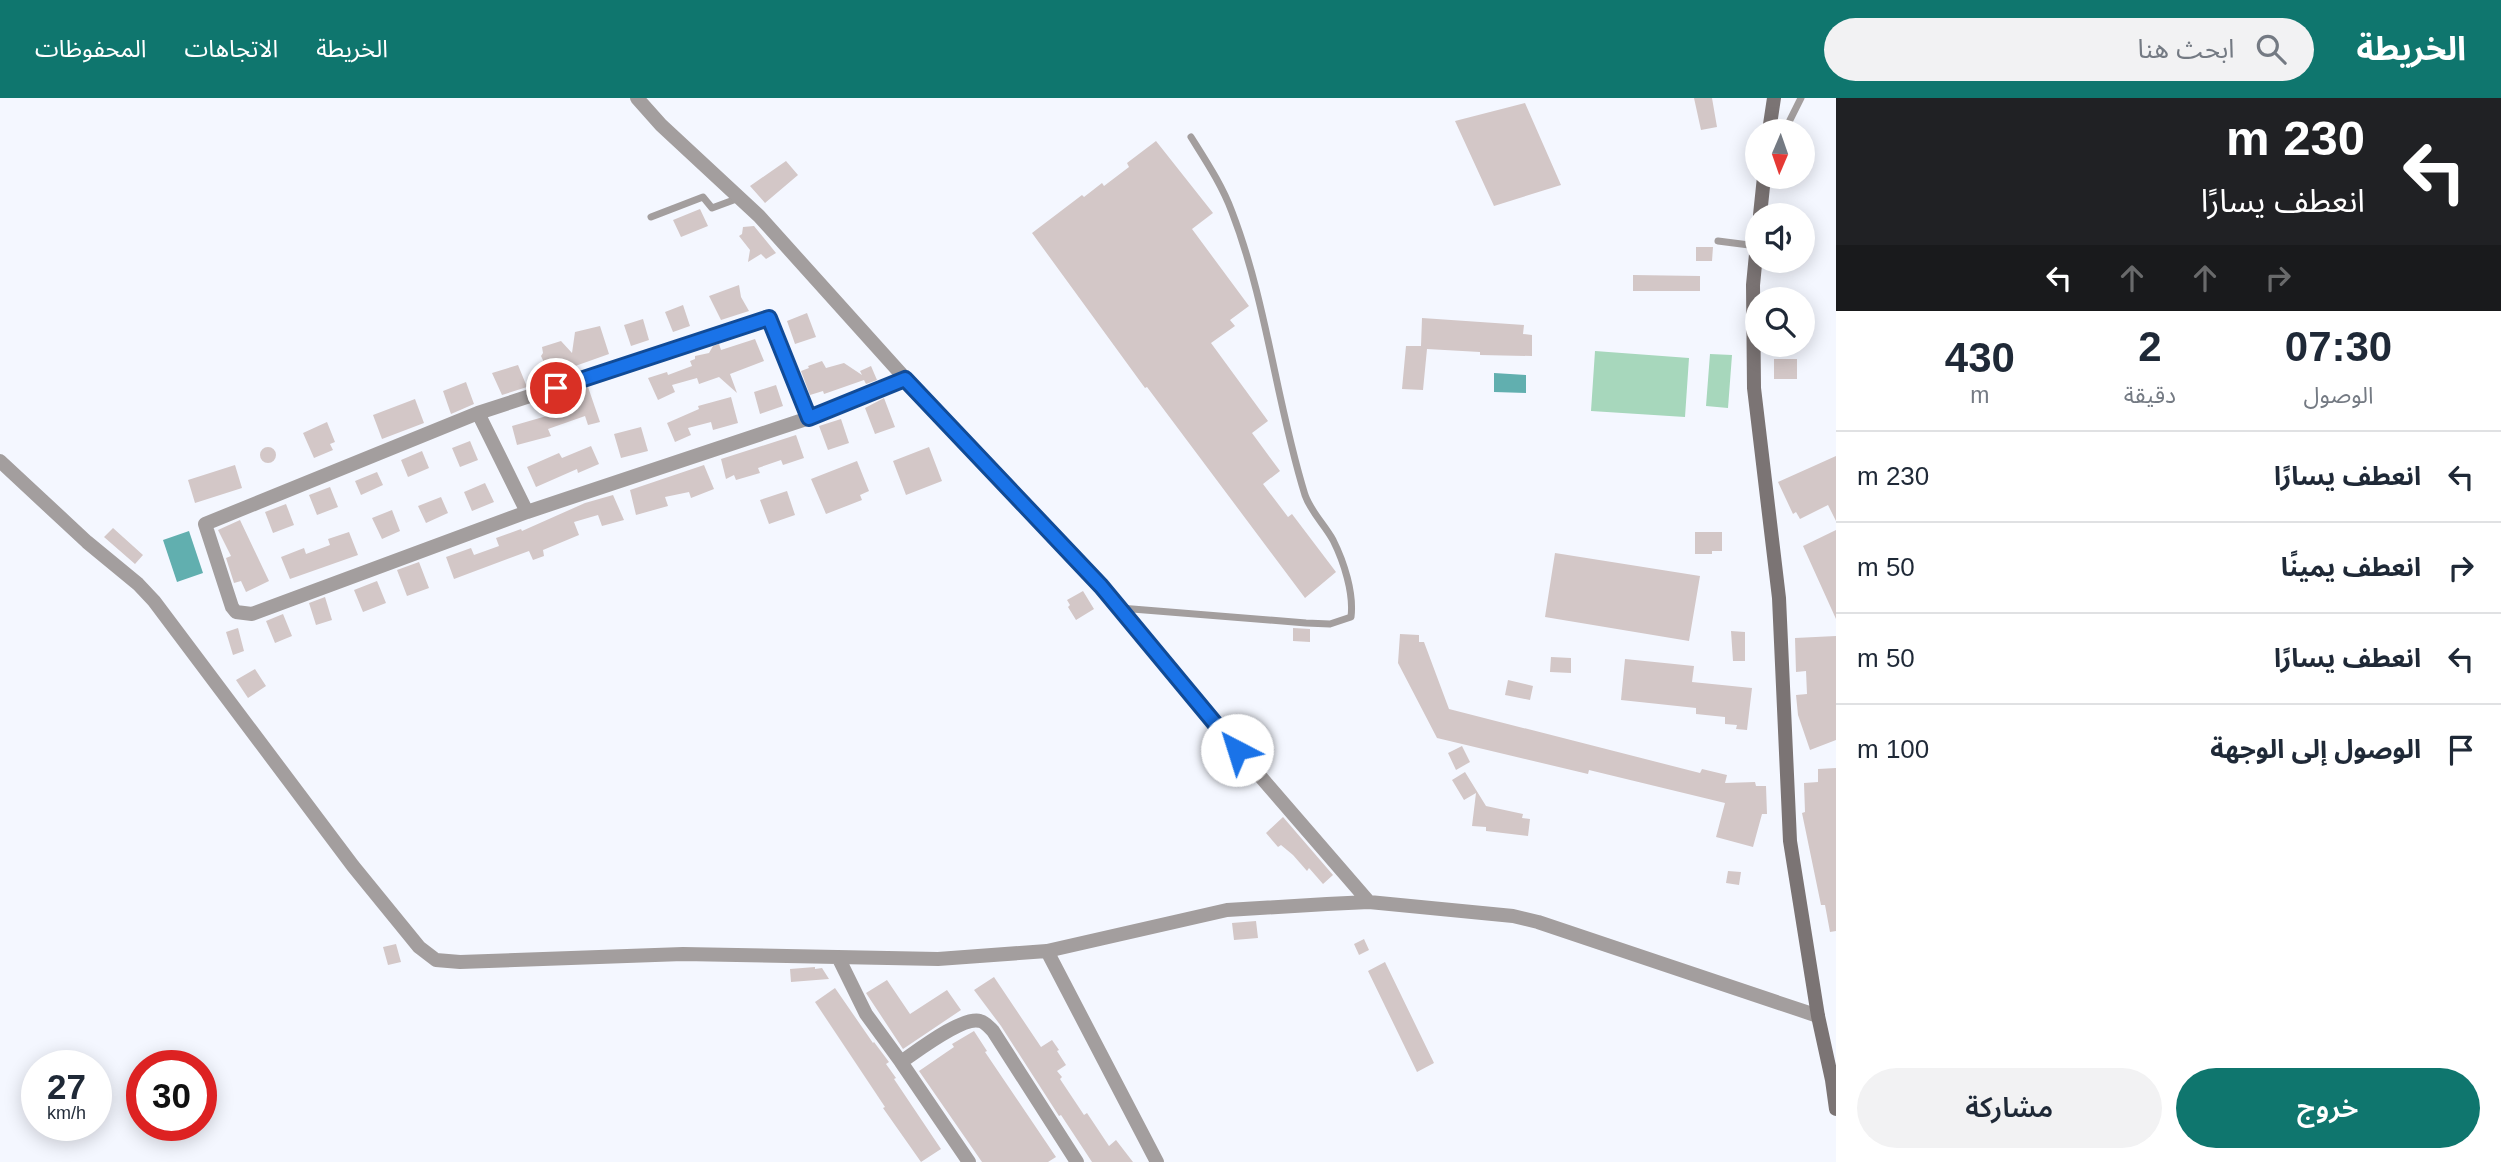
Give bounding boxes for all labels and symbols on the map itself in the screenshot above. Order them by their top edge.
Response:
north arrow [1745,119,1815,189]
pin [526,358,586,418]
position arrow [1200,713,1274,787]
speed limit sign: 30 [126,1050,217,1141]

